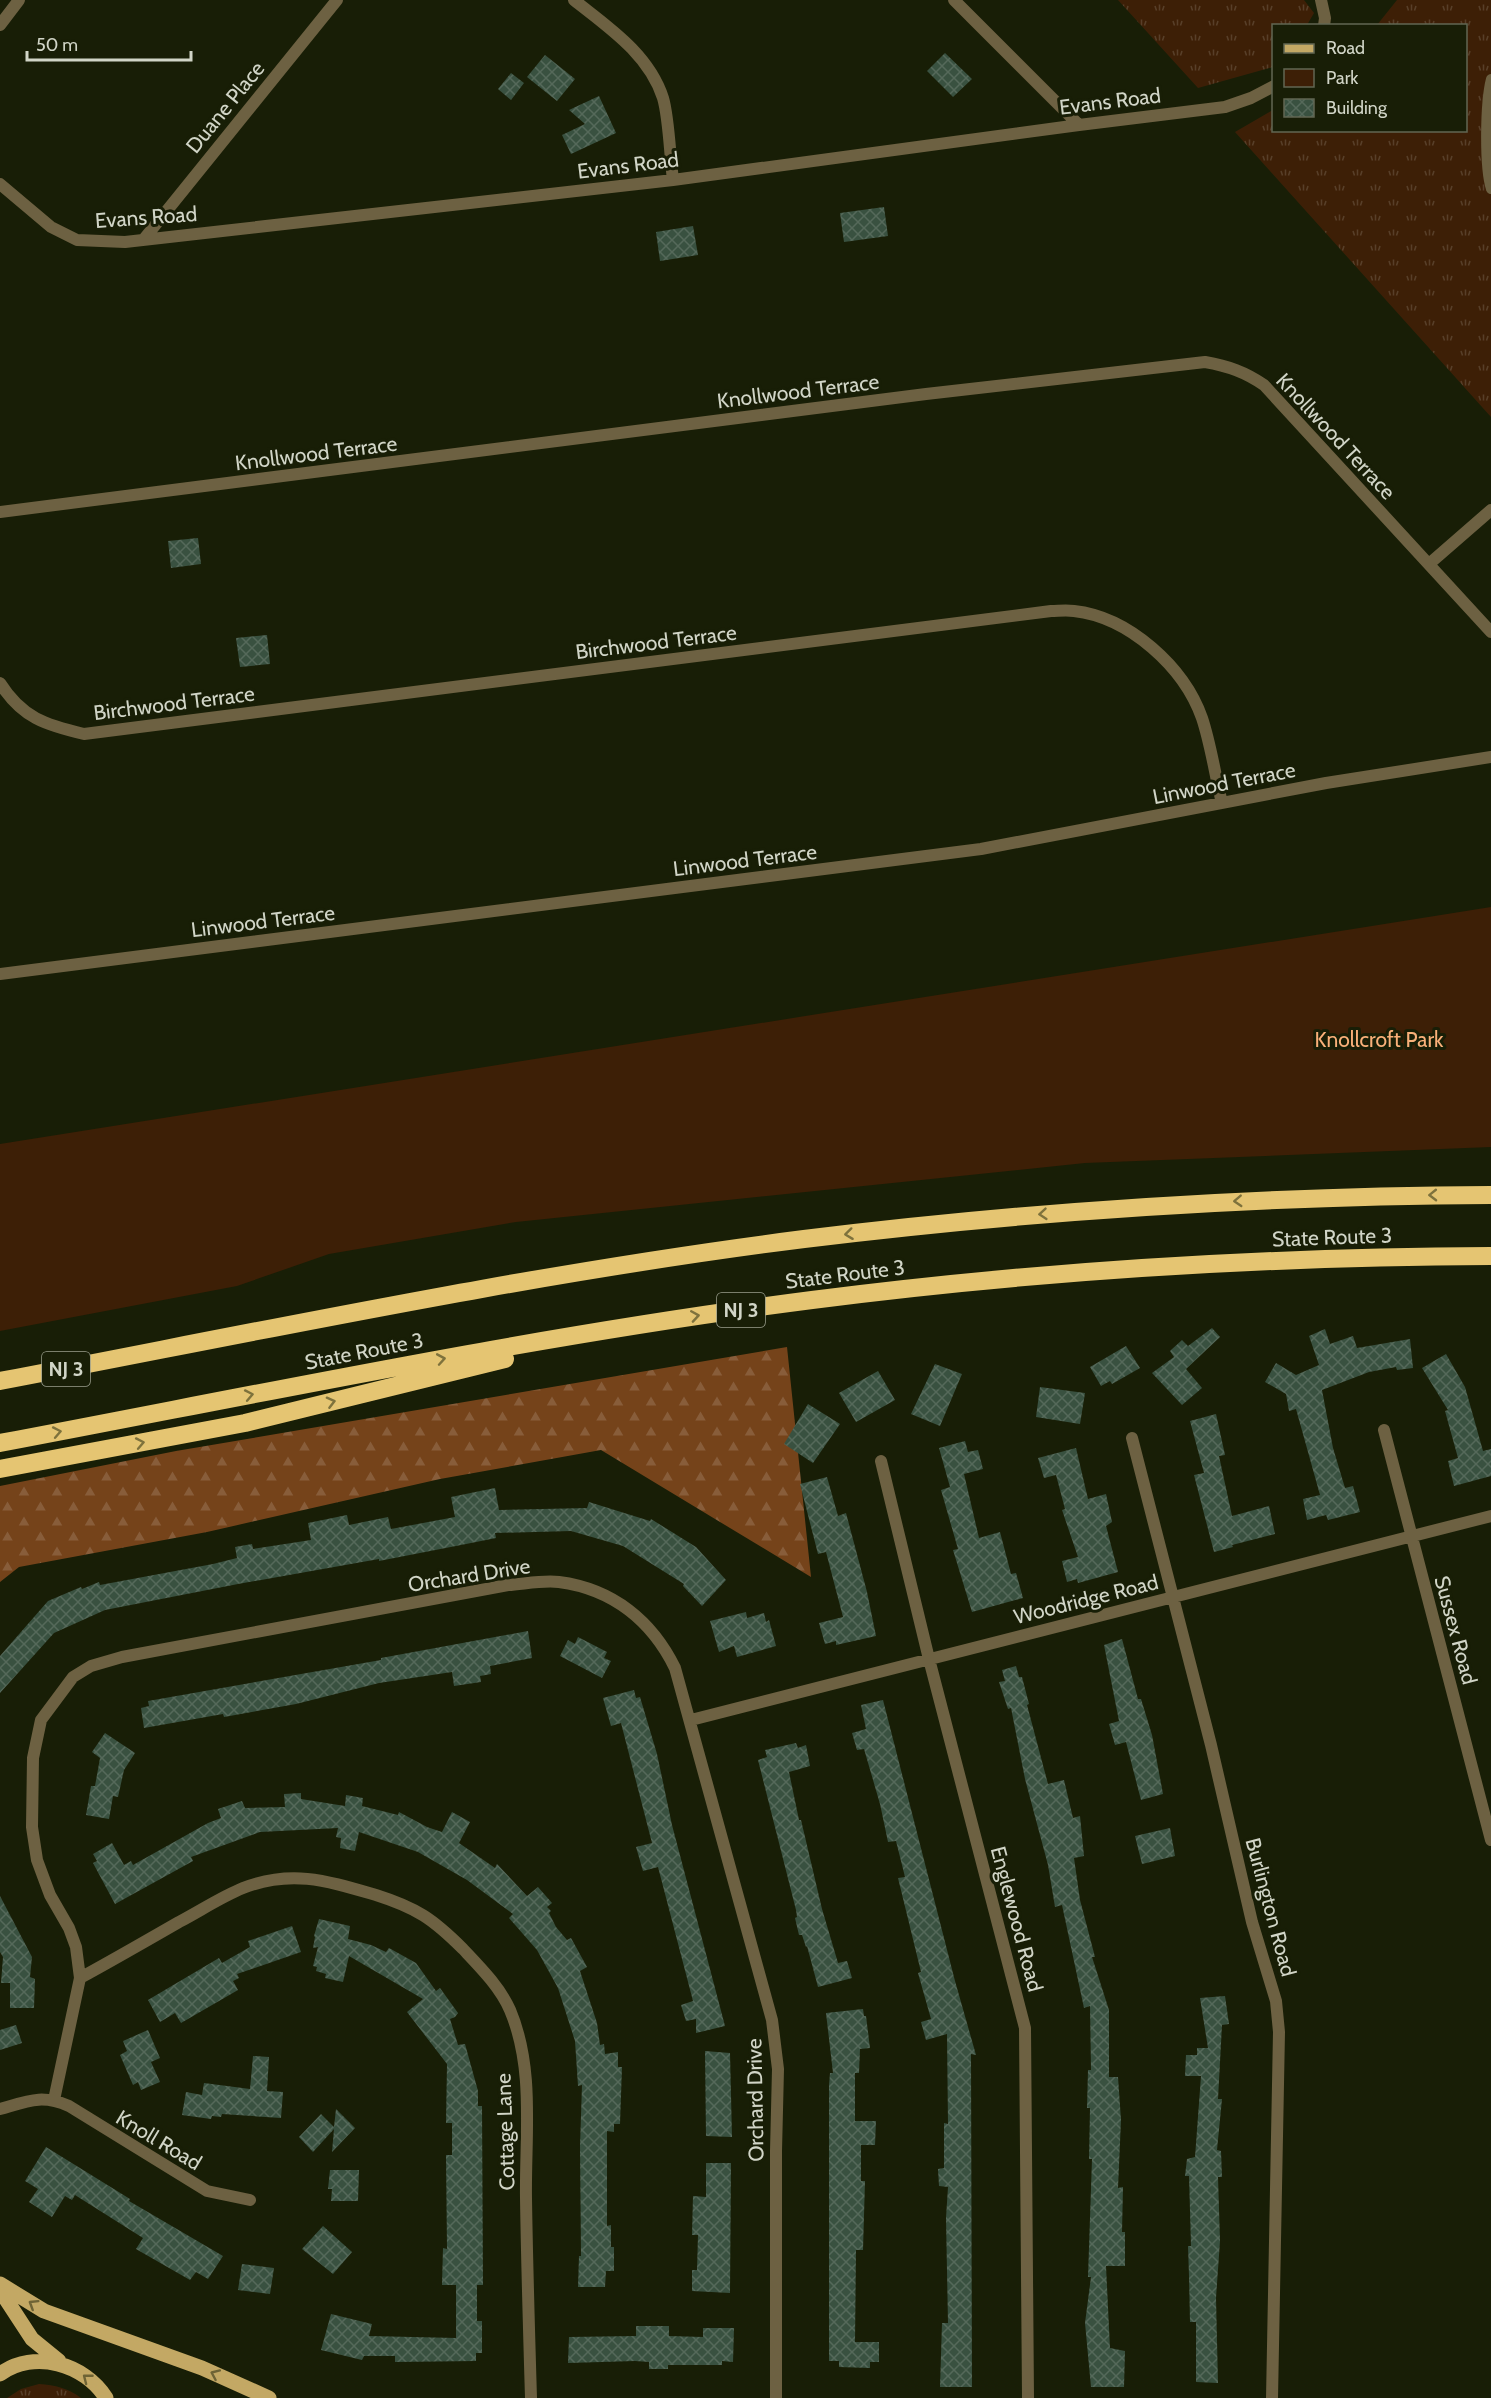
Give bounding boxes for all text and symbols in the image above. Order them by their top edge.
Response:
scale bar [27,24,190,62]
legend [1272,24,1467,132]
text: 50 m [36,34,78,56]
text: Road [1326,37,1365,59]
street label: Duane Place [181,56,270,158]
text: Park [1326,67,1359,89]
street label: Evans Road [1058,82,1162,120]
text: Building [1326,97,1388,119]
street label: Evans Road [576,146,680,184]
street label: Evans Road [94,201,198,233]
street label: Knollwood Terrace [1271,368,1401,504]
street label: Knollwood Terrace [715,369,881,413]
street label: Knollwood Terrace [233,431,399,475]
street label: Birchwood Terrace [574,620,738,664]
street label: Birchwood Terrace [92,681,256,725]
street label: Linwood Terrace [1151,757,1298,809]
street label: Linwood Terrace [672,839,819,881]
street label: Linwood Terrace [190,900,337,942]
park label: Knollcroft Park [1315,1027,1444,1052]
one-way arrow [1428,1189,1437,1201]
one-way arrow [1233,1195,1242,1208]
one-way arrow [1039,1207,1048,1220]
street label: State Route 3 [1272,1222,1392,1252]
one-way arrow [845,1227,854,1240]
street label: State Route 3 [784,1254,906,1294]
road number: NJ 3 [717,1293,765,1327]
one-way arrow [690,1311,700,1323]
street label: State Route 3 [303,1327,425,1375]
road number: NJ 3 [42,1352,90,1386]
one-way arrow [435,1353,445,1366]
one-way arrow [244,1390,254,1402]
one-way arrow [325,1396,335,1409]
one-way arrow [52,1426,62,1439]
one-way arrow [135,1437,145,1450]
street label: Orchard Drive [406,1553,532,1597]
street label: Woodridge Road [1011,1569,1161,1629]
street label: Sussex Road [1430,1573,1482,1687]
street label: Burlington Road [1241,1835,1301,1979]
street label: Englewood Road [986,1844,1048,1994]
street label: Orchard Drive [741,2038,769,2162]
street label: Cottage Lane [490,2073,520,2191]
street label: Knoll Road [112,2105,206,2175]
one-way arrow [29,2300,39,2312]
one-way arrow [211,2369,222,2381]
one-way arrow [83,2375,94,2386]

